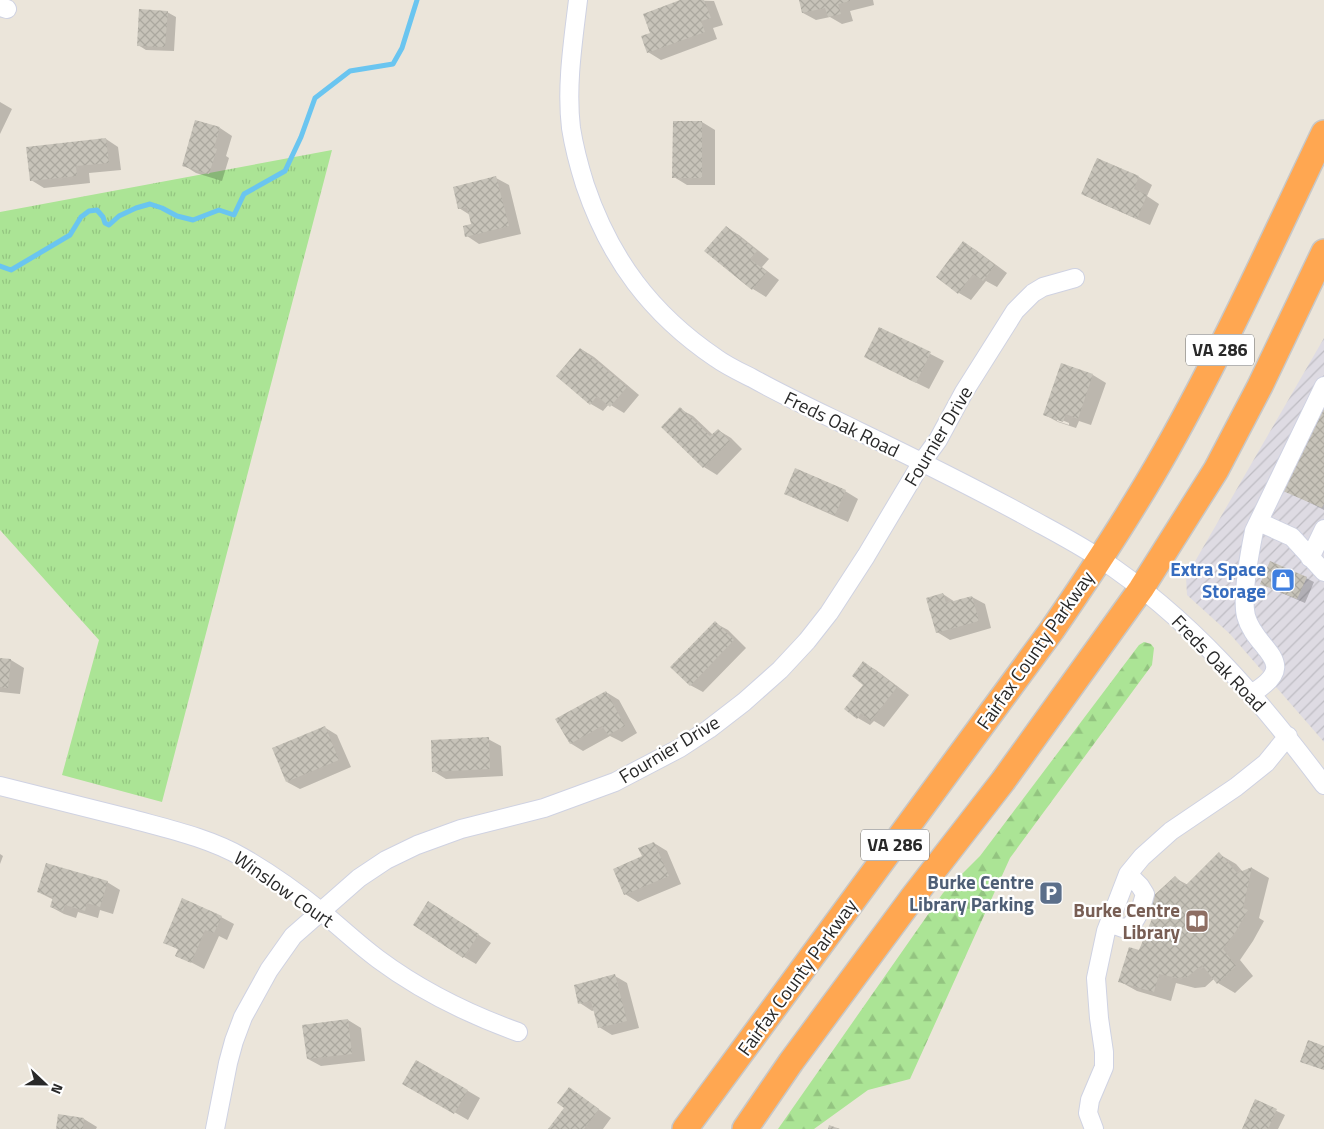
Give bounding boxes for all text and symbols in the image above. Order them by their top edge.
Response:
road number: VA 286 [1186,334,1254,366]
street label: Fournier Drive [896,380,979,491]
street label: Freds Oak Road [780,383,905,464]
place label: Extra Space Storage [1170,554,1266,605]
street label: Fairfax County Parkway [969,564,1100,735]
shop icon: Extra Space Storage [1270,567,1296,593]
street label: Freds Oak Road [1165,608,1273,718]
street label: Fournier Drive [613,707,724,790]
road number: VA 286 [861,830,929,860]
street label: Winslow Court [228,843,341,934]
place label: Burke Centre Library Parking [909,867,1034,918]
parking icon: Burke Centre Library Parking [1038,880,1064,906]
street label: Fairfax County Parkway [730,892,864,1061]
place label: Burke Centre Library [1073,895,1180,946]
library icon: Burke Centre Library [1184,908,1210,934]
north arrow [20,1059,70,1109]
text: N [46,1081,69,1097]

